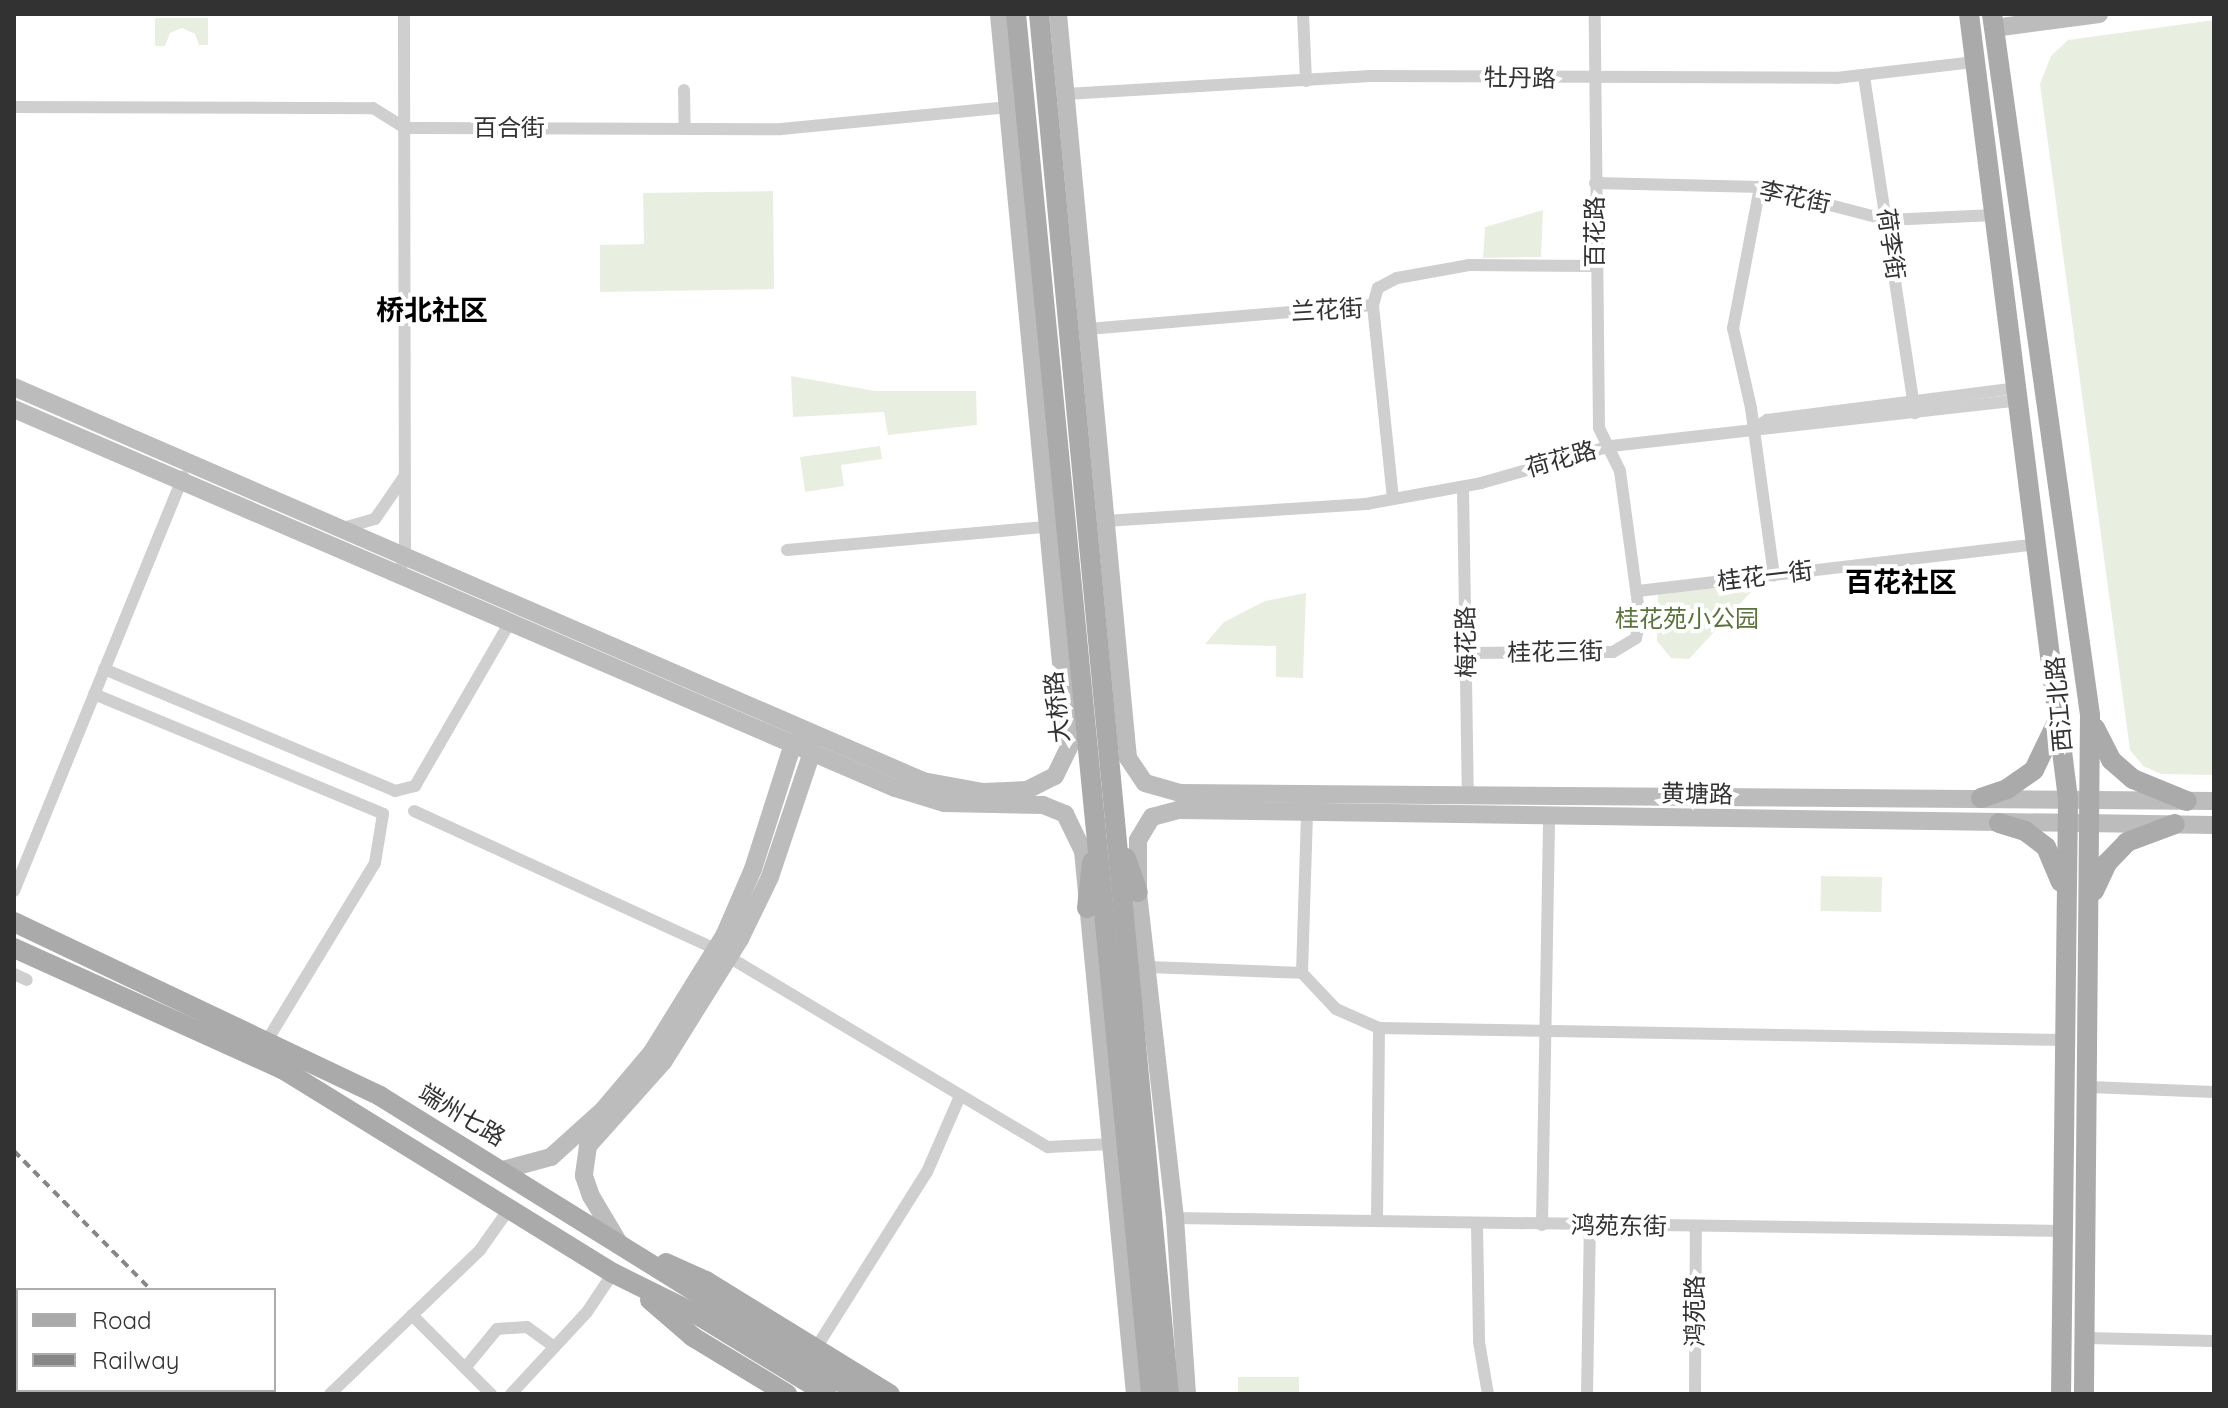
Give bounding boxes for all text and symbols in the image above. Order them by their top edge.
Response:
street label: 牡丹路 [1484,63,1556,93]
street label: 百合街 [473,114,545,142]
street label: 李花街 [1757,175,1833,219]
street label: 百花路 [1581,196,1609,268]
street label: 荷李街 [1872,206,1910,282]
district label: 桥北社区 [376,293,488,327]
street label: 兰花街 [1290,294,1364,326]
street label: 荷花路 [1522,435,1600,483]
street label: 桂花一街 [1716,556,1814,596]
district label: 百花社区 [1845,565,1957,599]
park label: 桂花苑小公园 [1615,605,1759,633]
street label: 梅花路 [1451,606,1481,678]
street label: 桂花三街 [1507,637,1603,667]
street label: 西江北路 [2040,655,2078,753]
street label: 大桥路 [1039,670,1075,744]
street label: 黄塘路 [1661,779,1733,809]
street label: 端州七路 [413,1078,511,1152]
street label: 鸿苑东街 [1571,1211,1667,1241]
street label: 鸿苑路 [1681,1275,1709,1347]
legend [16,1288,276,1392]
text: Road [92,1305,152,1335]
text: Railway [92,1345,179,1375]

